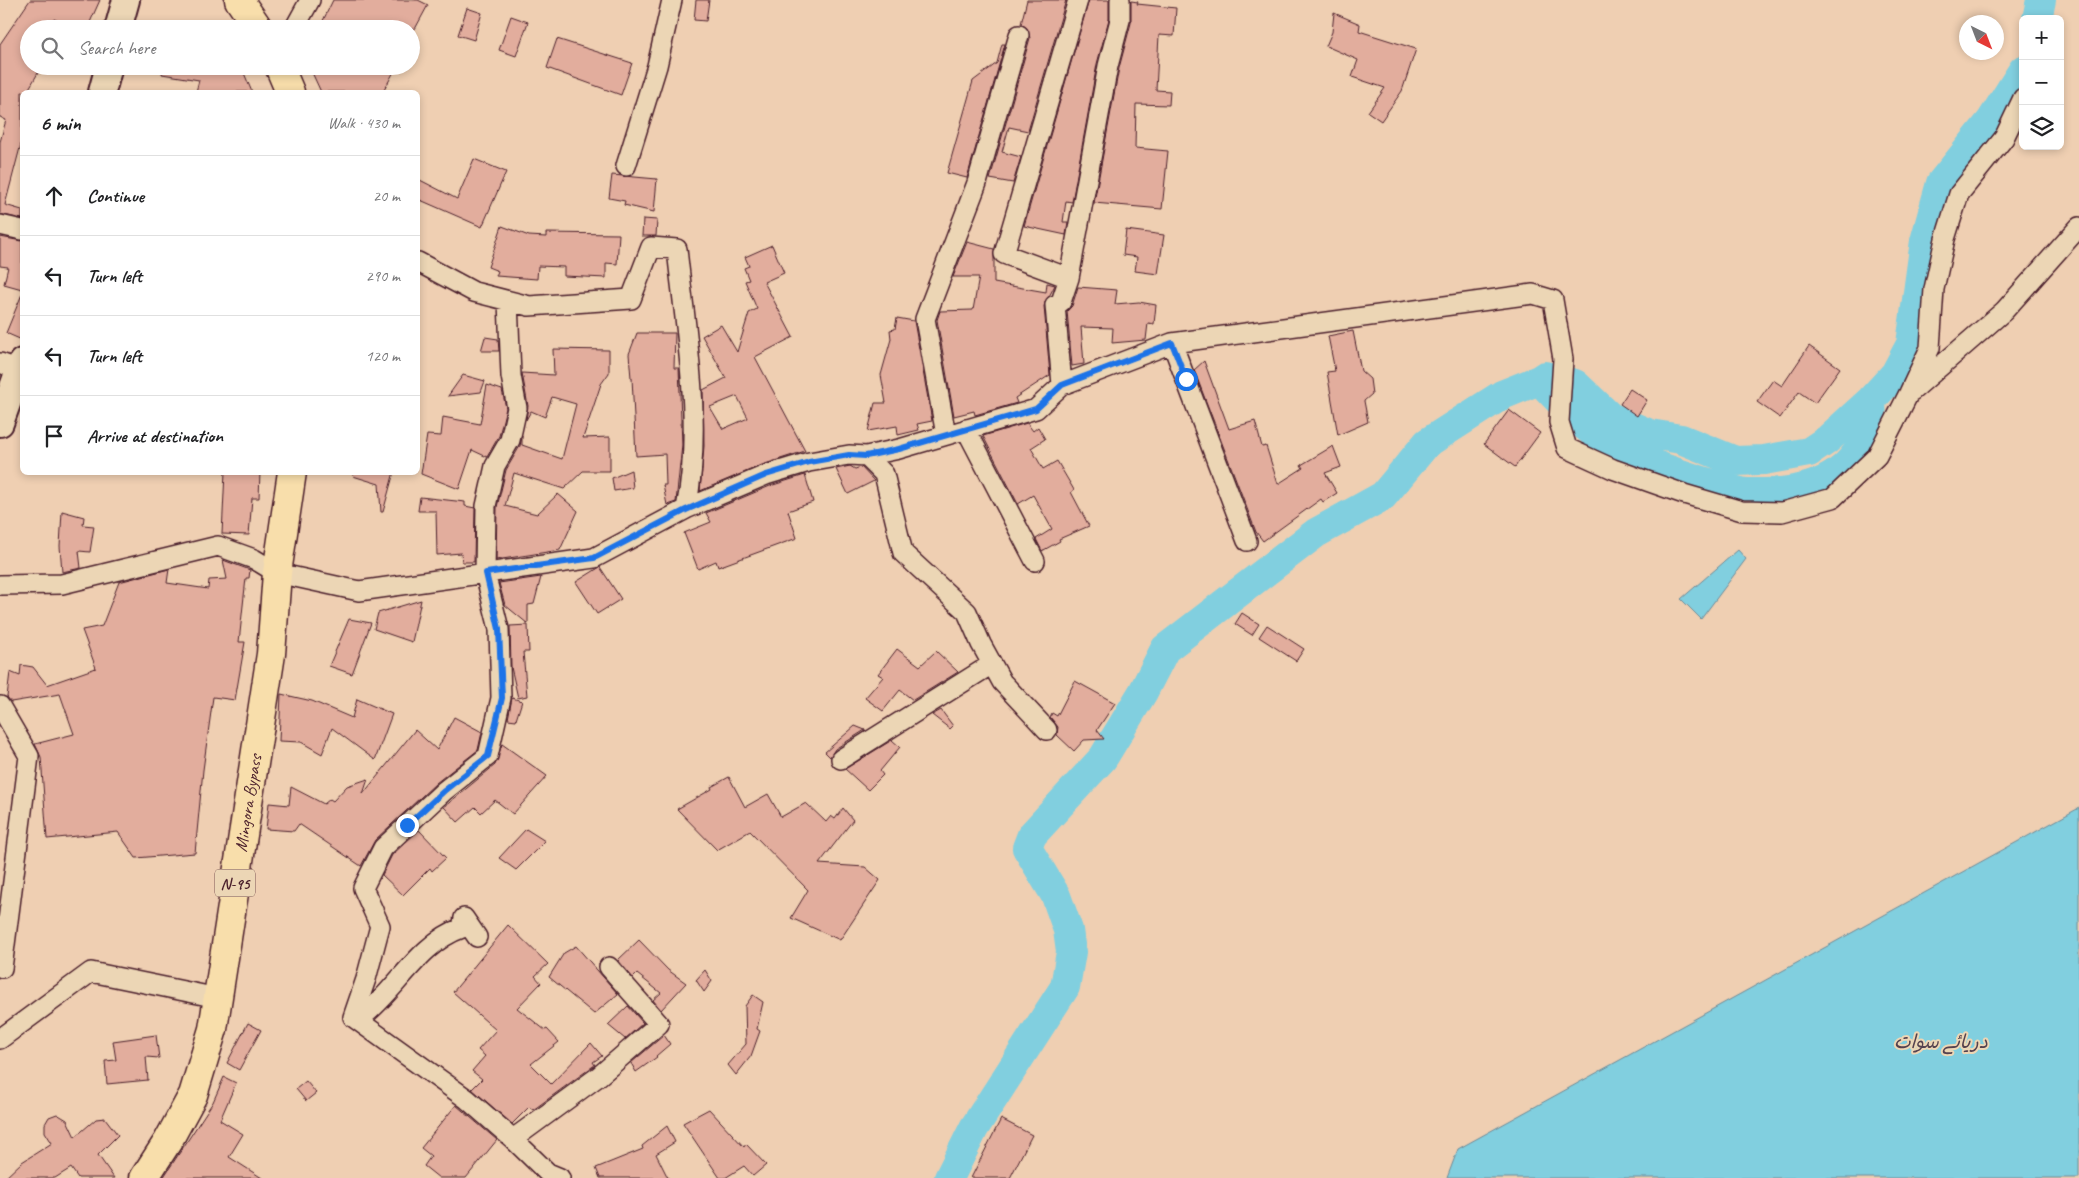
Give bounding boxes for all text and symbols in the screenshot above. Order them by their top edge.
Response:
north arrow [1959,15,2004,60]
map controls [2019,15,2064,150]
button: + [2019,15,2064,60]
search box [20,20,420,75]
icon: search [38,34,66,62]
text: Search here [78,36,155,60]
button: − [2019,60,2064,105]
button: layers [2019,105,2064,150]
text: 6 min [40,110,81,136]
text: Walk · 430 m [328,113,400,133]
icon: ahead [40,182,68,210]
text: Continue [87,184,144,208]
text: 20 m [373,186,400,206]
icon: left [40,262,68,290]
text: Turn left [87,264,142,288]
text: 290 m [366,266,400,286]
icon: left [40,342,68,370]
text: Turn left [87,344,142,368]
text: 120 m [366,346,400,366]
route start [1175,368,1198,391]
icon: arrive [40,422,68,450]
text: Arrive at destination [87,424,223,448]
street label: Mingora Bypass [230,751,267,853]
route end [396,814,419,837]
road number: N-95 [215,870,255,896]
water label: دریائے سوات [1894,1030,1988,1055]

